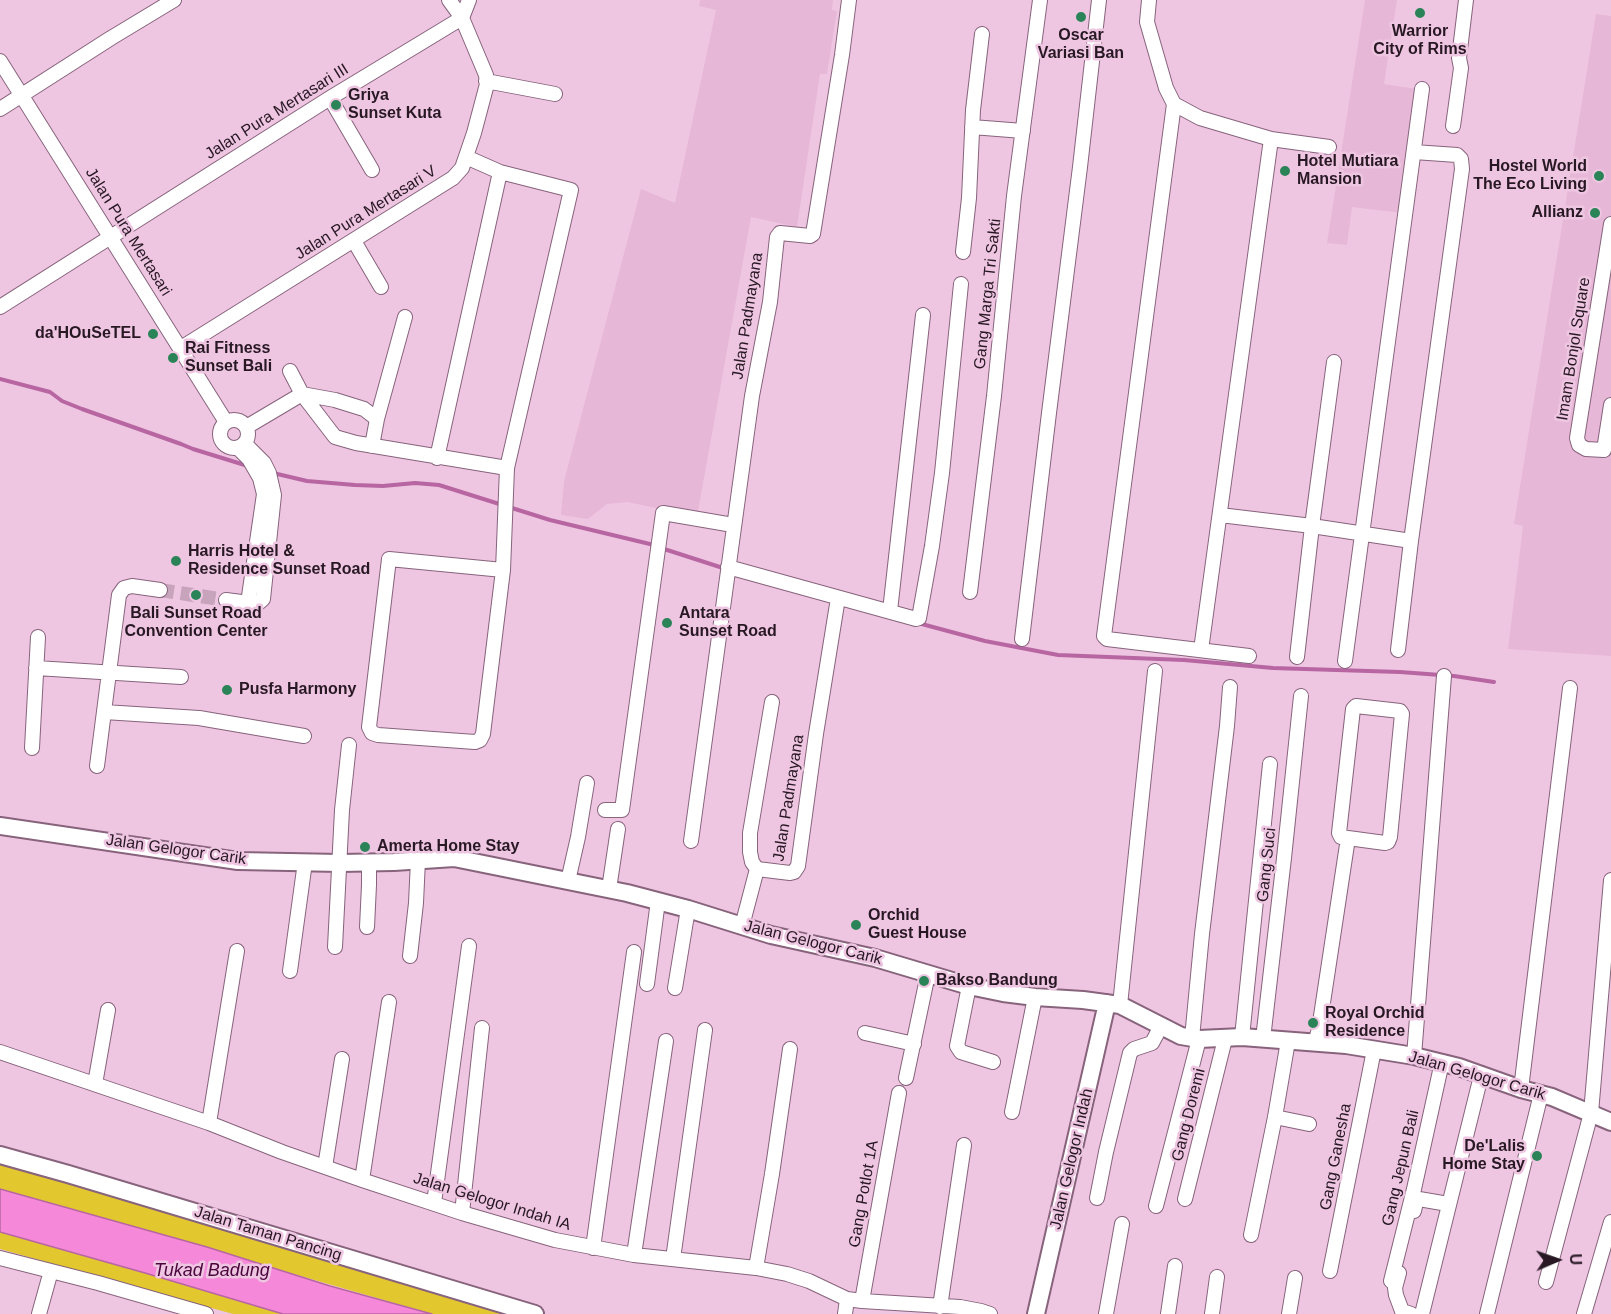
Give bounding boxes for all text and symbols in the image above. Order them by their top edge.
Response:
marker: Warrior City of Rims [1413,6,1427,20]
marker: Oscar Variasi Ban [1074,10,1088,24]
place label: Warrior City of Rims [1373,22,1467,60]
place label: Oscar Variasi Ban [1038,26,1124,64]
street label: Jalan Pura Mertasari III [202,60,352,164]
place label: Griya Sunset Kuta [348,86,441,124]
marker: Griya Sunset Kuta [329,98,343,112]
place label: Hotel Mutiara Mansion [1297,152,1398,190]
place label: Hostel World The Eco Living [1473,157,1587,195]
street label: Jalan Pura Mertasari V [292,162,440,264]
street label: Jalan Pura Mertasari [81,164,175,300]
marker: Hotel Mutiara Mansion [1278,164,1292,178]
marker: Hostel World The Eco Living [1592,169,1606,183]
place label: Allianz [1531,203,1583,223]
marker: Allianz [1588,206,1602,220]
street label: Gang Marga Tri Sakti [971,218,1005,370]
street label: Jalan Padmayana [728,251,768,381]
street label: Imam Bonjol Square [1553,276,1595,422]
place label: da'HOuSeTEL [35,324,141,344]
marker: da'HOuSeTEL [146,327,160,341]
place label: Rai Fitness Sunset Bali [185,339,272,377]
marker: Rai Fitness Sunset Bali [166,351,180,365]
place label: Harris Hotel & Residence Sunset Road [188,542,370,580]
marker: Harris Hotel & Residence Sunset Road [169,554,183,568]
marker: Bali Sunset Road Convention Center [189,588,203,602]
place label: Bali Sunset Road Convention Center [124,604,268,642]
place label: Antara Sunset Road [679,604,777,642]
marker: Antara Sunset Road [660,616,674,630]
place label: Pusfa Harmony [239,680,356,700]
marker: Pusfa Harmony [220,683,234,697]
street label: Jalan Padmayana [769,733,809,863]
street label: Gang Suci [1254,827,1280,903]
street label: Jalan Gelogor Carik [105,831,247,869]
place label: Amerta Home Stay [377,837,519,857]
marker: Amerta Home Stay [358,840,372,854]
place label: Orchid Guest House [868,906,967,944]
street label: Jalan Gelogor Carik [742,917,884,969]
marker: Orchid Guest House [849,918,863,932]
place label: Bakso Bandung [936,971,1058,991]
marker: Bakso Bandung [917,974,931,988]
place label: Royal Orchid Residence [1325,1004,1425,1042]
marker: Royal Orchid Residence [1306,1016,1320,1030]
street label: Jalan Gelogor Carik [1406,1047,1548,1105]
street label: Gang Doremi [1168,1067,1210,1163]
street label: Jalan Gelogor Indah [1046,1087,1098,1231]
street label: Gang Ganesha [1316,1102,1356,1212]
street label: Gang Jepun Bali [1378,1108,1424,1228]
place label: De'Lalis Home Stay [1442,1137,1525,1175]
street label: Gang Potlot 1A [845,1139,883,1249]
marker: De'Lalis Home Stay [1530,1149,1544,1163]
street label: Jalan Gelogor Indah IA [411,1169,573,1235]
street label: Jalan Taman Pancing [192,1202,344,1266]
north arrow [1527,1230,1587,1290]
text: U [1567,1253,1584,1265]
water label: Tukad Badung [154,1260,270,1282]

